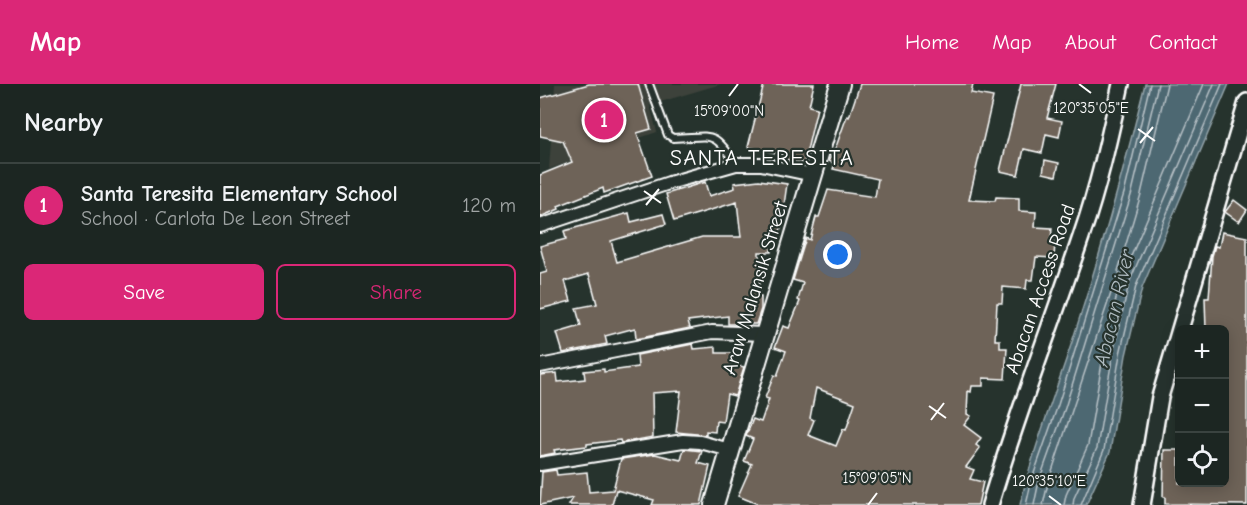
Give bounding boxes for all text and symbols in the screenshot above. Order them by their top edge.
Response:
text: Map [30,26,81,58]
text: Home [905,30,959,54]
text: Map [992,30,1032,54]
text: About [1065,30,1116,54]
text: Contact [1149,30,1217,54]
pin: 1 [584,98,624,142]
text: 120°35'05"E [1053,99,1129,117]
text: 15°09'00"N [694,102,764,120]
text: Nearby [24,108,103,138]
district label: SANTA TERESITA [670,145,854,171]
text: Santa Teresita Elementary School [81,181,398,207]
text: 1 [40,194,47,217]
text: 120 m [462,194,516,217]
street label: Araw Malansik Street [718,197,793,378]
street label: Abacan Access Road [1000,201,1080,377]
text: School · Carlota De Leon Street [81,207,350,230]
your location [823,240,852,269]
water label: Abacan River [1089,246,1139,370]
button: Save [24,264,264,320]
button: Share [276,264,516,320]
map controls [1175,325,1229,487]
button: + [1175,325,1229,379]
button: − [1175,379,1229,433]
button: locate [1175,433,1229,487]
text: 15°09'05"N [842,469,912,487]
text: 120°35'10"E [1012,472,1086,490]

